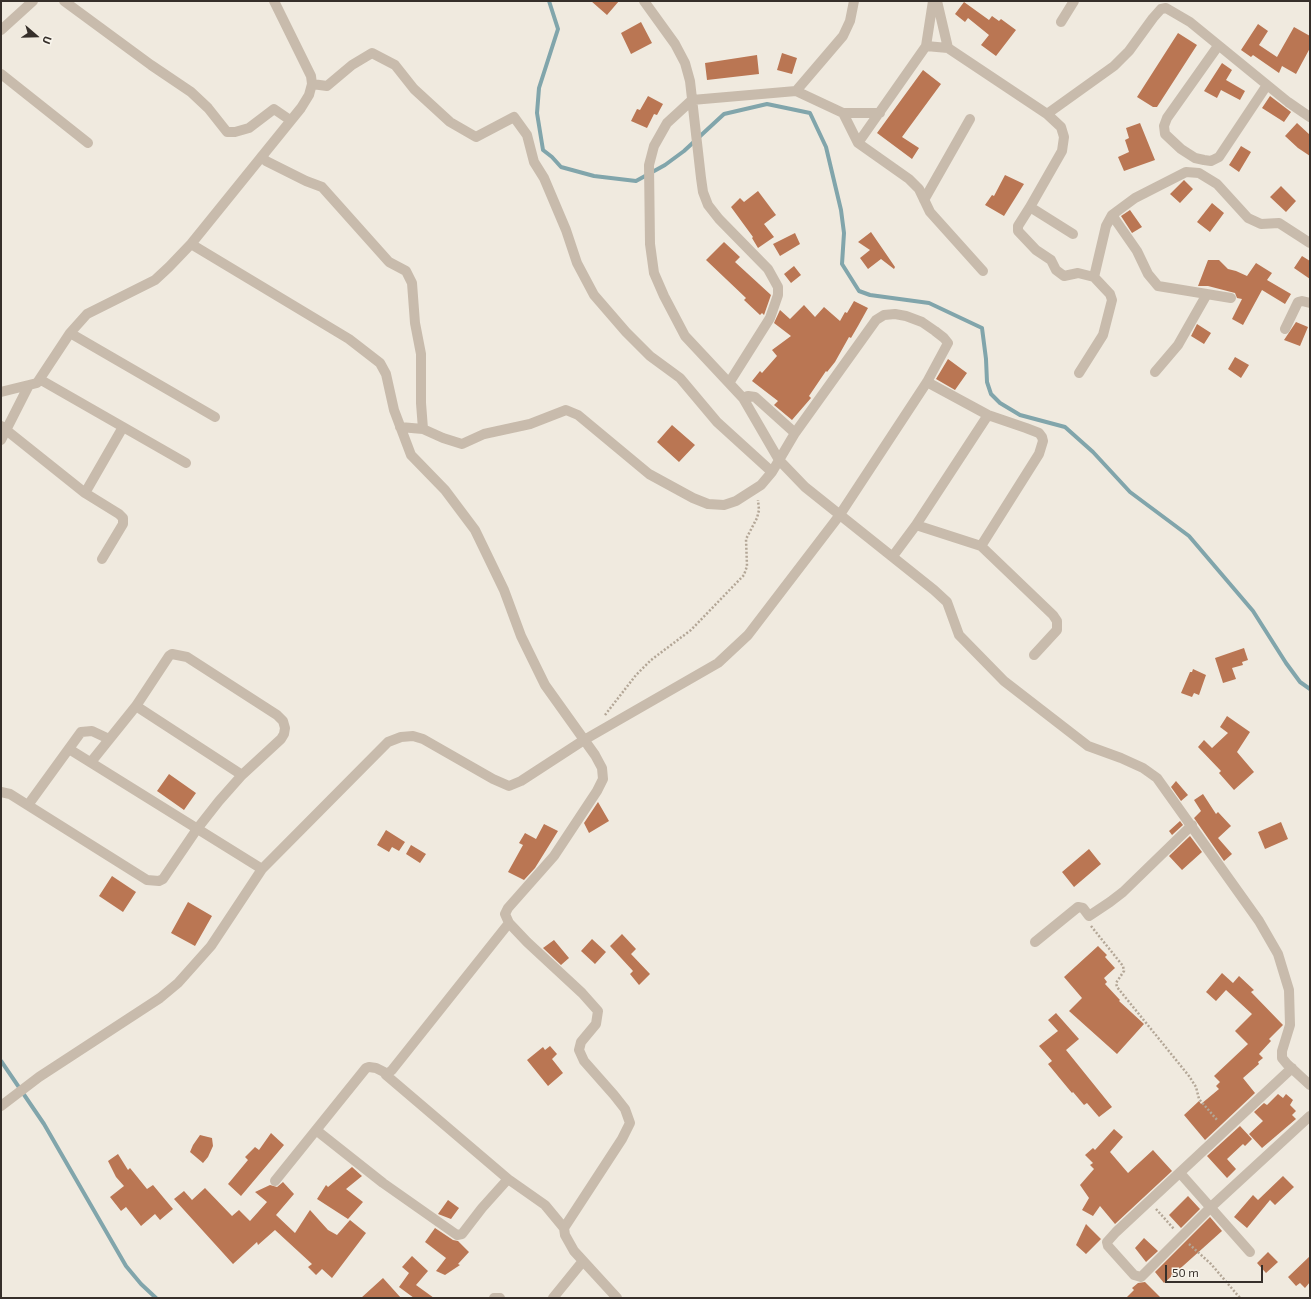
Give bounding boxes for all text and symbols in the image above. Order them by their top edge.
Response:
north arrow [16,16,56,56]
text: U [40,34,55,46]
scale bar [1167,1257,1265,1283]
text: 50 m [1172,1265,1199,1279]

